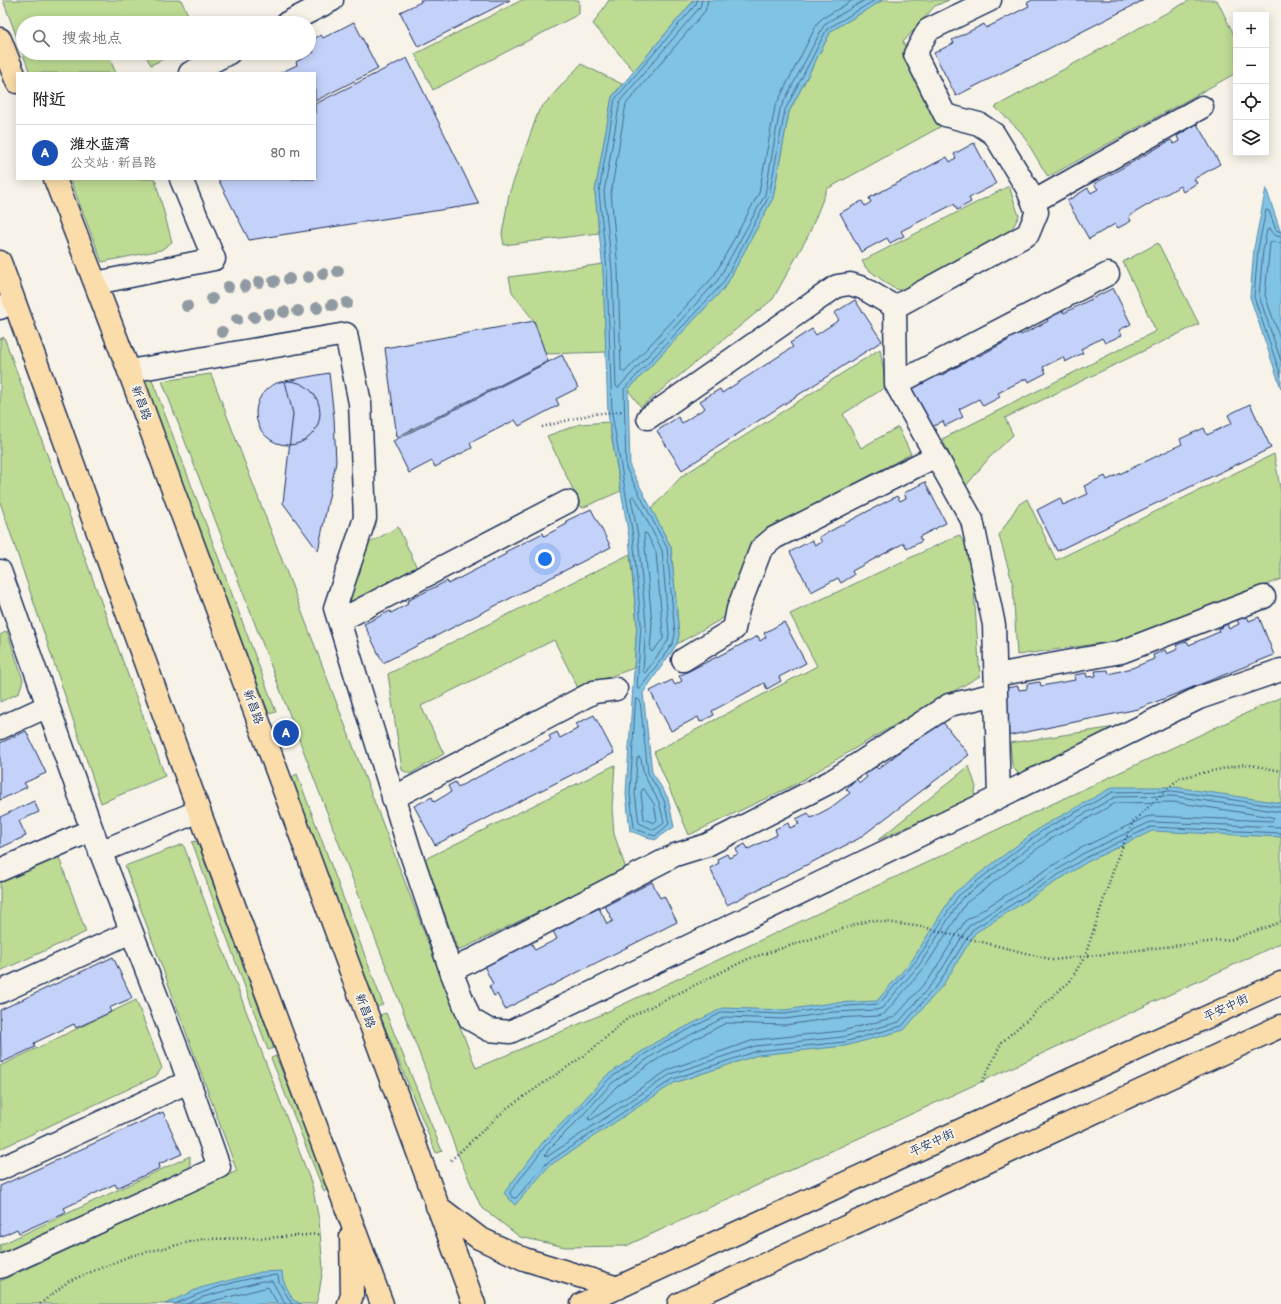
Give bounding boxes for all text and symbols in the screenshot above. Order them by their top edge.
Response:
map controls [1233,12,1269,156]
button: + [1233,12,1269,48]
search box [16,16,316,60]
icon: search [30,27,52,49]
text: 搜索地点 [62,29,122,48]
button: − [1233,48,1269,84]
button: locate [1233,84,1269,120]
text: 附近 [32,90,66,110]
button: layers [1233,120,1269,156]
text: 潍水蓝湾 [70,135,130,154]
text: A [41,145,49,161]
text: 80 m [271,145,300,161]
text: 公交站 · 新昌路 [70,155,156,171]
street label: 新昌路 [128,384,154,422]
your location [535,549,555,569]
street label: 新昌路 [240,688,266,726]
pin: A [273,718,299,748]
street label: 平安中街 [1201,991,1251,1025]
street label: 新昌路 [352,992,378,1030]
street label: 平安中街 [907,1126,957,1160]

